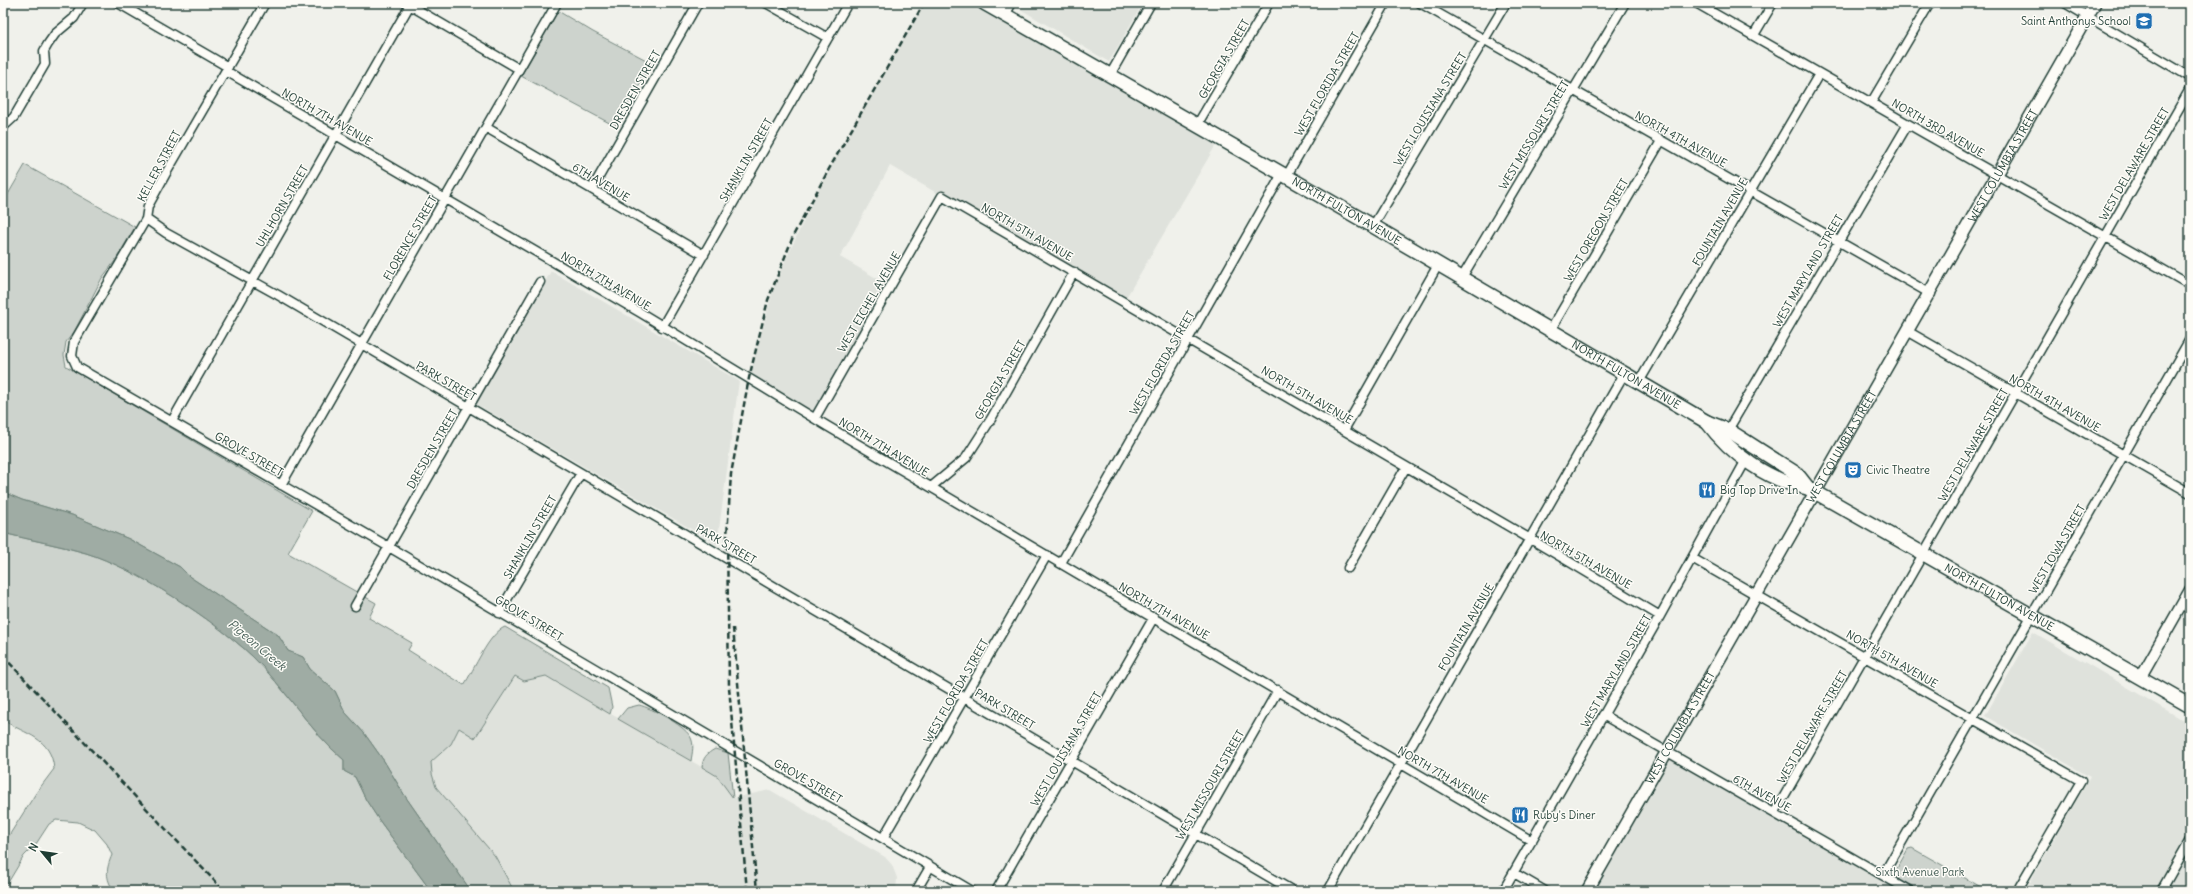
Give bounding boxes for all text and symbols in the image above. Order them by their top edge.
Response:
school or university icon: Saint Anthonys School [2134,11,2154,31]
place label: Saint Anthonys School [2021,14,2131,28]
street label: GEORGIA STREET [1196,16,1253,101]
street label: WEST FLORIDA STREET [1291,29,1363,139]
street label: DRESDEN STREET [607,48,664,132]
street label: WEST LOUISIANA STREET [1391,49,1470,168]
street label: WEST MISSOURI STREET [1496,78,1572,192]
street label: NORTH 7TH AVENUE [279,85,375,149]
street label: NORTH 3RD AVENUE [1889,96,1987,160]
street label: WEST DELAWARE STREET [2096,105,2172,223]
street label: WEST COLUMBIA STREET [1965,107,2041,225]
street label: NORTH 4TH AVENUE [1632,108,1730,170]
street label: SHANKLIN STREET [716,116,776,204]
street label: KELLER STREET [134,128,184,204]
street label: 6TH AVENUE [570,159,632,205]
street label: UHLHORN STREET [253,162,311,250]
street label: NORTH FULTON AVENUE [1289,174,1404,248]
street label: WEST OREGON STREET [1561,176,1631,284]
street label: FOUNTAIN AVENUE [1689,176,1751,268]
street label: FLORENCE STREET [380,193,440,283]
street label: NORTH 5TH AVENUE [979,200,1075,264]
street label: WEST MARYLAND STREET [1770,212,1846,330]
street label: NORTH 7TH AVENUE [558,249,654,313]
street label: WEST EICHEL AVENUE [835,249,903,355]
street label: WEST FLORIDA STREET [1126,308,1198,418]
street label: GEORGIA STREET [972,337,1029,422]
street label: NORTH FULTON AVENUE [1569,337,1683,412]
street label: PARK STREET [413,358,479,404]
street label: NORTH 5TH AVENUE [1259,363,1355,427]
street label: NORTH 4TH AVENUE [2007,371,2103,435]
street label: WEST DELAWARE STREET [1935,386,2011,504]
street label: WEST COLUMBIA STREET [1804,388,1880,506]
street label: DRESDEN STREET [404,407,461,491]
street label: NORTH 7TH AVENUE [836,415,932,479]
street label: GROVE STREET [212,429,286,479]
theatre icon: Civic Theatre [1843,460,1863,480]
place label: Civic Theatre [1866,463,1930,477]
restaurant icon: Big Top Drive In [1697,480,1717,500]
place label: Big Top Drive In [1720,483,1798,497]
street label: SHANKLIN STREET [500,493,560,581]
street label: WEST IOWA STREET [2026,502,2088,596]
street label: PARK STREET [693,521,759,567]
street label: NORTH 5TH AVENUE [1538,528,1634,592]
street label: NORTH FULTON AVENUE [1942,560,2056,634]
street label: NORTH 7TH AVENUE [1116,579,1212,643]
street label: FOUNTAIN AVENUE [1435,581,1497,673]
street label: GROVE STREET [492,592,566,644]
street label: WEST MARYLAND STREET [1578,612,1654,730]
water label: Pigeon Creek [225,616,290,674]
street label: NORTH 5TH AVENUE [1844,627,1940,691]
street label: WEST FLORIDA STREET [920,636,992,746]
street label: WEST DELAWARE STREET [1774,668,1850,786]
street label: WEST COLUMBIA STREET [1642,669,1718,787]
street label: PARK STREET [973,686,1038,732]
street label: WEST LOUISIANA STREET [1027,689,1105,809]
street label: WEST MISSOURI STREET [1173,727,1247,843]
street label: NORTH 7TH AVENUE [1395,743,1491,807]
street label: GROVE STREET [771,756,845,806]
street label: 6TH AVENUE [1731,771,1793,815]
restaurant icon: Ruby's Diner [1510,805,1530,825]
place label: Ruby's Diner [1533,808,1596,822]
north arrow [22,832,62,872]
text: N [25,840,41,854]
park label: Sixth Avenue Park [1876,865,1965,879]

